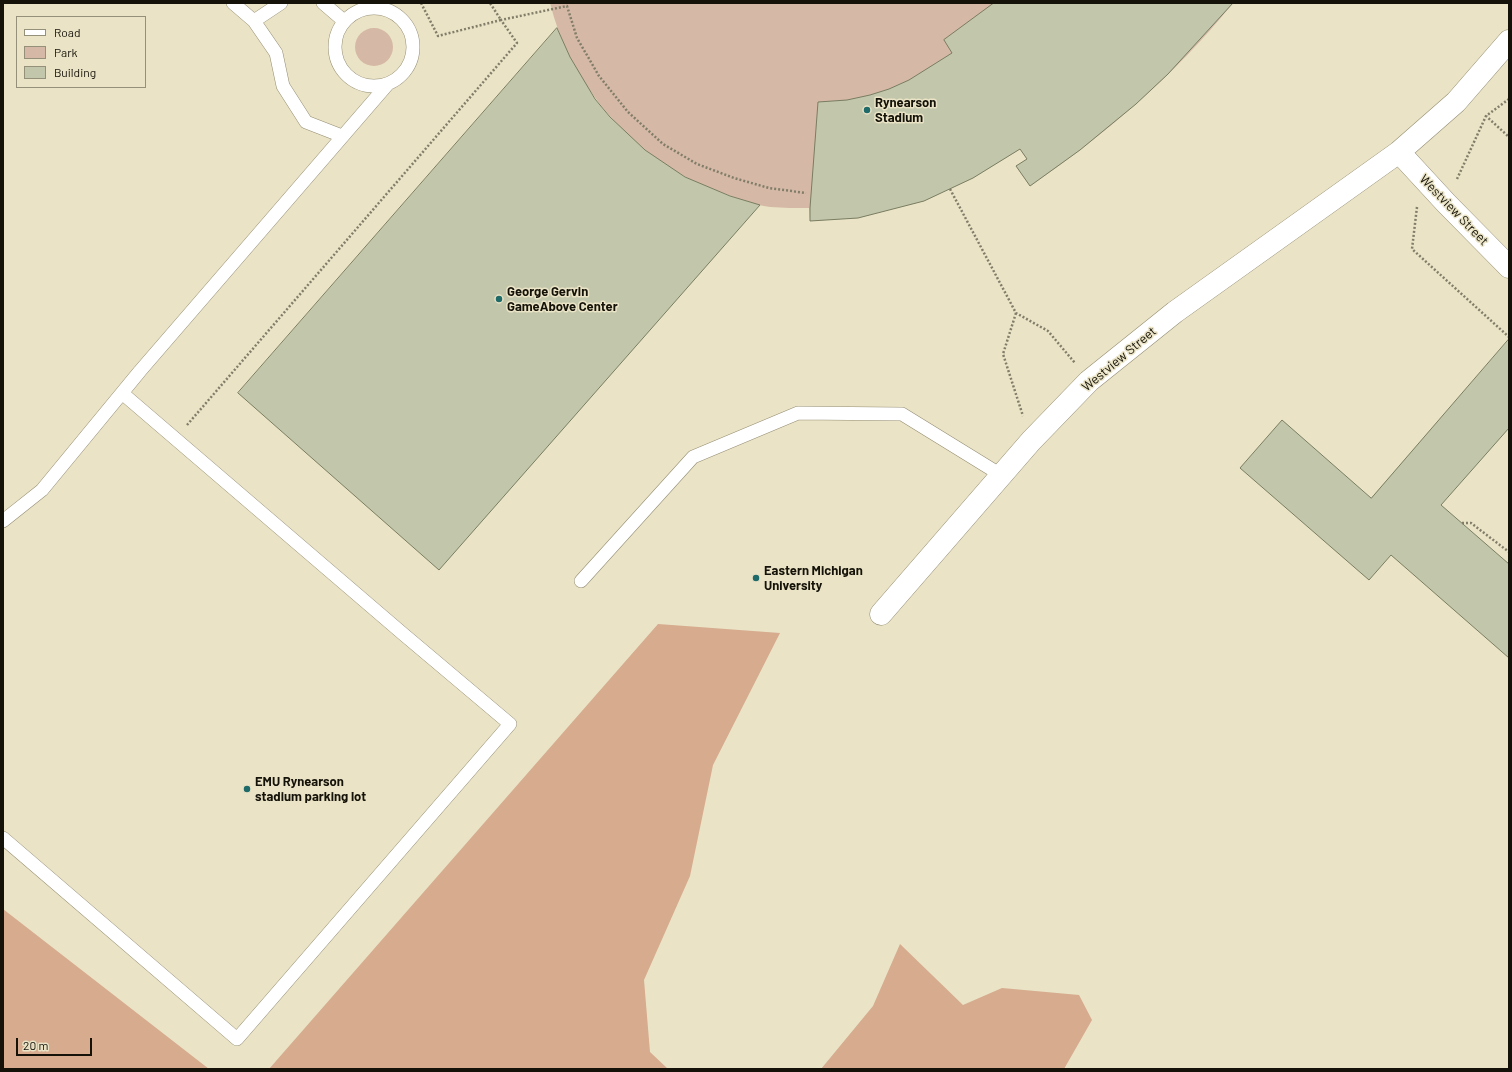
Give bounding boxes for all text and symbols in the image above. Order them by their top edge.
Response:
legend [16,16,146,88]
text: Road [54,25,81,39]
text: Park [54,45,78,59]
text: Building [54,65,96,79]
place label: Rynearson Stadium [875,95,936,126]
marker: Rynearson Stadium [862,105,872,115]
street label: Westview Street [1416,171,1492,249]
place label: George Gervin GameAbove Center [507,284,618,315]
marker: George Gervin GameAbove Center [494,294,504,304]
street label: Westview Street [1079,323,1159,395]
place label: Eastern Michigan University [764,563,863,594]
marker: Eastern Michigan University [751,573,761,583]
place label: EMU Rynearson stadium parking lot [255,774,366,805]
marker: EMU Rynearson stadium parking lot [242,784,252,794]
scale bar [18,1030,94,1056]
text: 20 m [23,1038,49,1052]

